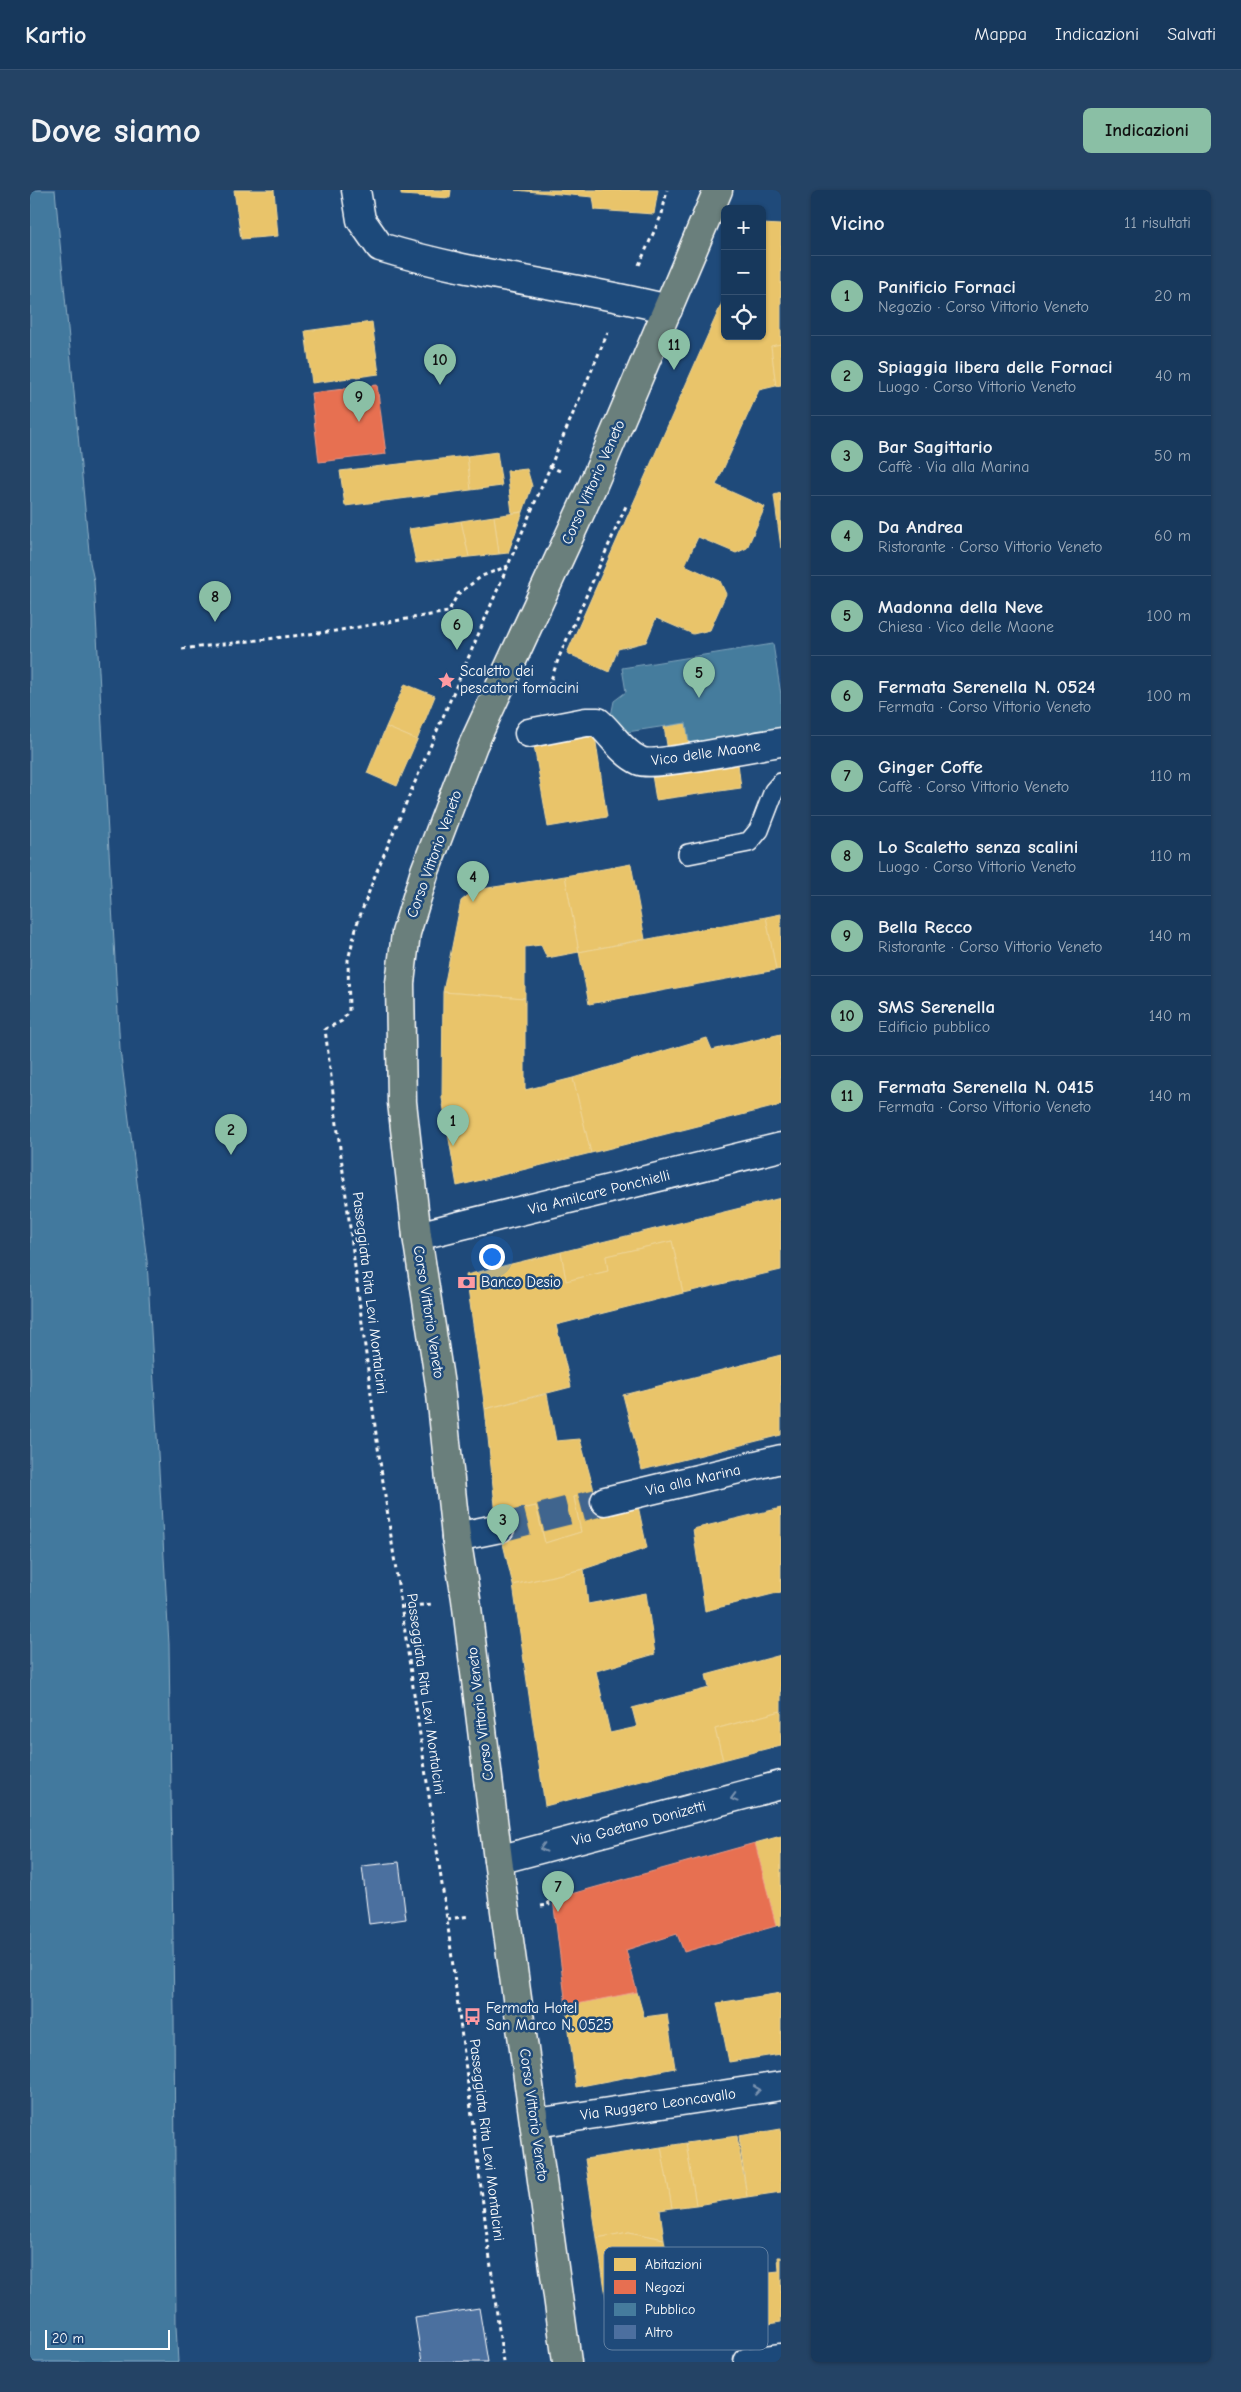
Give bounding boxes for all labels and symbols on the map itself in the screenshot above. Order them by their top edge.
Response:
pin: 11 [658,329,690,370]
pin: 10 [424,344,456,385]
pin: 9 [343,381,375,422]
street label: Corso Vittorio Veneto [557,417,629,547]
pin: 8 [199,581,231,622]
pin: 6 [441,609,473,650]
pin: 5 [683,657,715,698]
place label: Scaletto dei pescatori fornacini [460,662,579,697]
place icon: Scaletto dei pescatori fornacini [436,670,456,690]
street label: Vico delle Maone [650,736,762,770]
street label: Corso Vittorio Veneto [403,788,465,920]
pin: 4 [457,861,489,902]
pin: 1 [437,1105,469,1146]
pin: 2 [215,1114,247,1155]
street label: Via Amilcare Ponchielli [526,1166,672,1218]
street label: Passeggiata Rita Levi Montalcini [349,1191,391,1395]
street label: Corso Vittorio Veneto [410,1244,448,1380]
your location [479,1244,505,1270]
bank icon: Banco Desio [457,1272,477,1292]
place label: Banco Desio [481,1273,561,1291]
street label: Via alla Marina [644,1460,742,1500]
pin: 3 [487,1504,519,1545]
street label: Passeggiata Rita Levi Montalcini [403,1592,449,1796]
street label: Corso Vittorio Veneto [463,1646,497,1782]
one-way arrow [730,1792,738,1802]
street label: Via Gaetano Donizetti [570,1796,708,1850]
one-way arrow [539,1842,547,1853]
pin: 7 [542,1871,574,1912]
place label: Fermata Hotel San Marco N. 0525 [486,1999,612,2034]
bus stop icon: Fermata Hotel San Marco N. 0525 [462,2007,482,2027]
street label: Passeggiata Rita Levi Montalcini [466,2038,508,2242]
street label: Corso Vittorio Veneto [516,2047,552,2183]
street label: Via Ruggero Leoncavallo [579,2084,737,2124]
one-way arrow [753,2085,761,2096]
legend [604,2247,768,2350]
text: Abitazioni [645,2256,702,2273]
text: Negozi [645,2279,685,2296]
text: Pubblico [645,2301,695,2318]
text: Altro [645,2324,673,2341]
scale bar [45,2327,170,2350]

